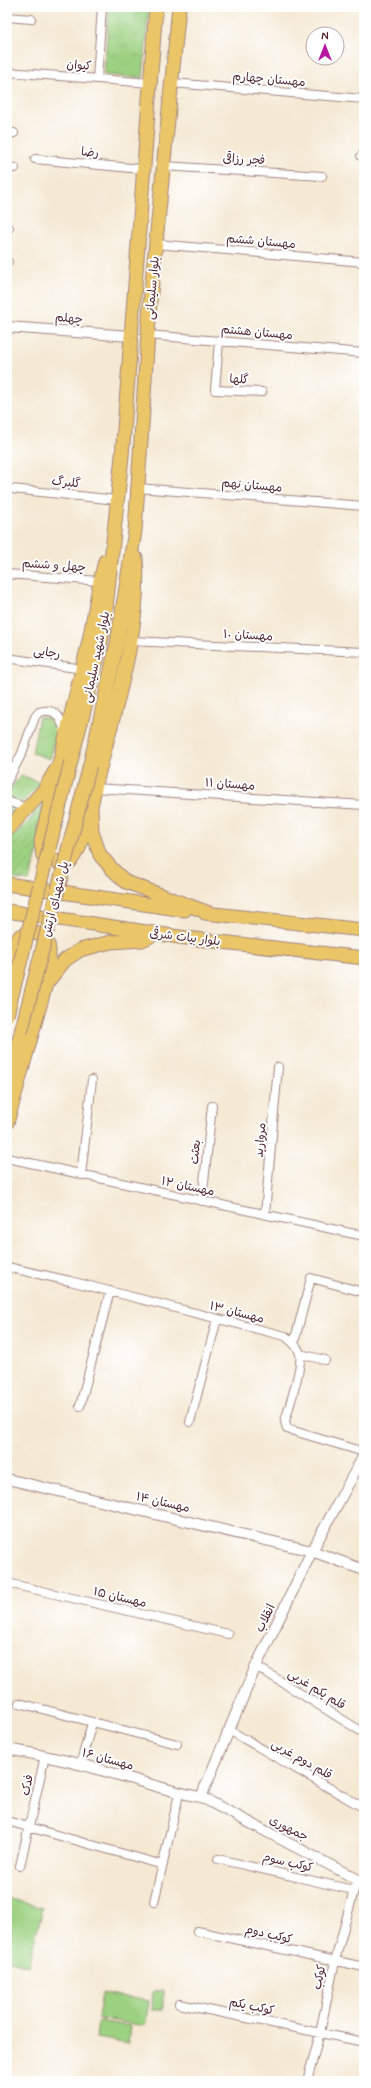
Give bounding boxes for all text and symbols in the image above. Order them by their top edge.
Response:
north arrow [305,26,345,66]
text: N [321,30,329,44]
street label: کیوان [66,57,92,75]
street label: مهستان چهارم [232,69,306,91]
street label: رضا [80,144,100,162]
street label: فجر رزاقی [222,151,266,169]
street label: مهستان ششم [225,231,296,253]
street label: بلوار سلیمانی [142,256,164,321]
street label: چهلم [54,310,84,328]
street label: مهستان هشتم [220,322,293,344]
street label: گلها [229,372,249,388]
street label: گلبرگ [51,474,81,492]
street label: مهستان نهم [221,475,283,497]
street label: چهل و ششم [21,556,86,576]
street label: بلوار شهید سلیمانی [79,610,114,704]
street label: مهستان ۱۰ [223,627,273,645]
street label: رجایی [32,643,61,663]
street label: مهستان ۱۱ [204,775,256,795]
street label: پل شهدای ارتش [39,860,73,939]
street label: بلوار بیات شرقی [149,926,221,950]
street label: مروارید [252,1122,270,1158]
street label: بعثت [187,1139,205,1165]
street label: مهستان ۱۲ [160,1174,216,1200]
street label: مهستان ۱۳ [208,1298,266,1327]
street label: مهستان ۱۴ [134,1489,191,1517]
street label: مهستان ۱۵ [92,1584,148,1612]
street label: انقلاب [252,1602,280,1635]
street label: قلم یکم غربی [285,1666,348,1714]
street label: قلم دوم غربی [268,1736,335,1784]
street label: مهستان ۱۶ [80,1745,135,1775]
street label: فدک [18,1773,38,1797]
street label: جمهوری [266,1812,311,1846]
street label: کوکب سوم [261,1849,315,1877]
street label: کوکب دوم [243,1922,294,1948]
street label: کوکب [310,1963,330,1991]
street label: کوکب یکم [228,1994,276,2020]

